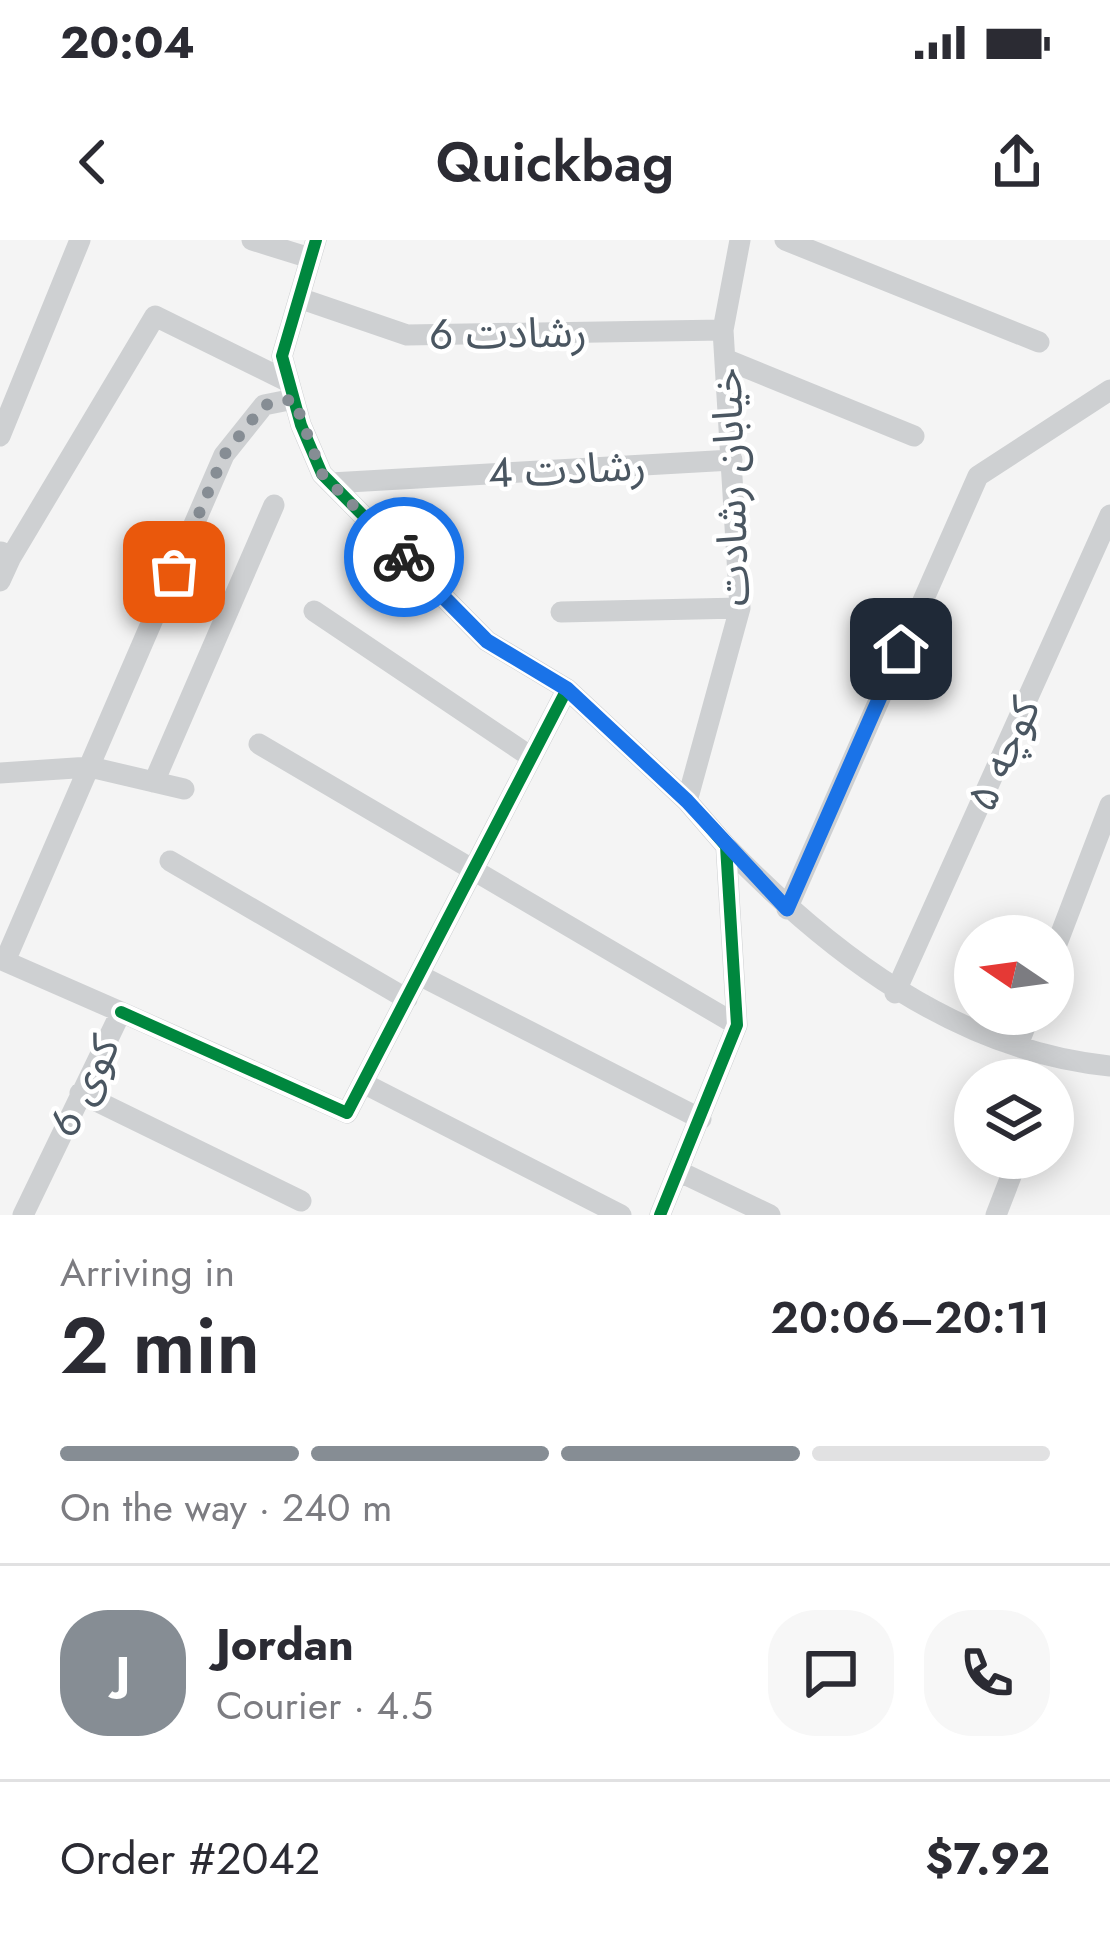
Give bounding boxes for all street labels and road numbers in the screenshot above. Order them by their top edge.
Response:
street label: رشادت 6 [429,301,587,365]
street label: خیابان رشادت [695,367,765,607]
street label: رشادت 4 [486,434,648,504]
street label: کوچه ۵ [951,687,1055,821]
street label: کوی 6 [33,1024,135,1147]

